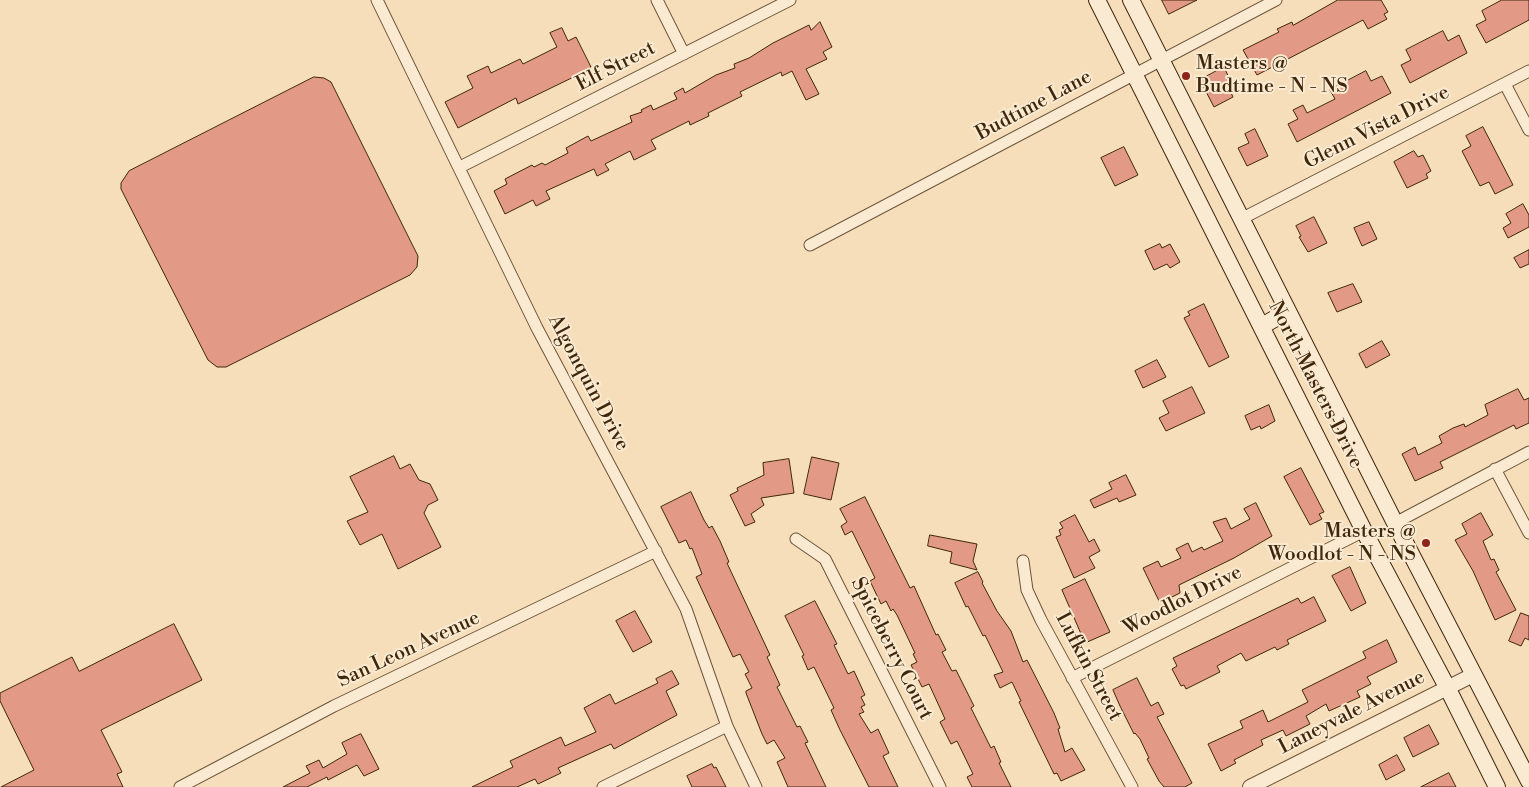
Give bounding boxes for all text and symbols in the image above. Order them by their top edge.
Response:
street label: Elf Street [572,37,660,97]
place label: Masters @ Budtime - N - NS [1196,52,1348,99]
street label: Budtime Lane [972,65,1096,147]
marker: Masters @ Budtime - N - NS [1180,70,1192,82]
street label: Glenn Vista Drive [1300,81,1454,175]
street label: North Masters Drive [1262,297,1368,473]
street label: Algonquin Drive [542,311,634,455]
place label: Masters @ Woodlot - N - NS [1268,520,1416,567]
marker: Masters @ Woodlot - N - NS [1420,537,1432,549]
street label: Woodlot Drive [1120,561,1246,641]
street label: Spiceberry Court [845,574,937,724]
street label: San Leon Avenue [334,607,484,693]
street label: Lufkin Street [1049,609,1127,725]
street label: Laneyvale Avenue [1275,666,1429,760]

